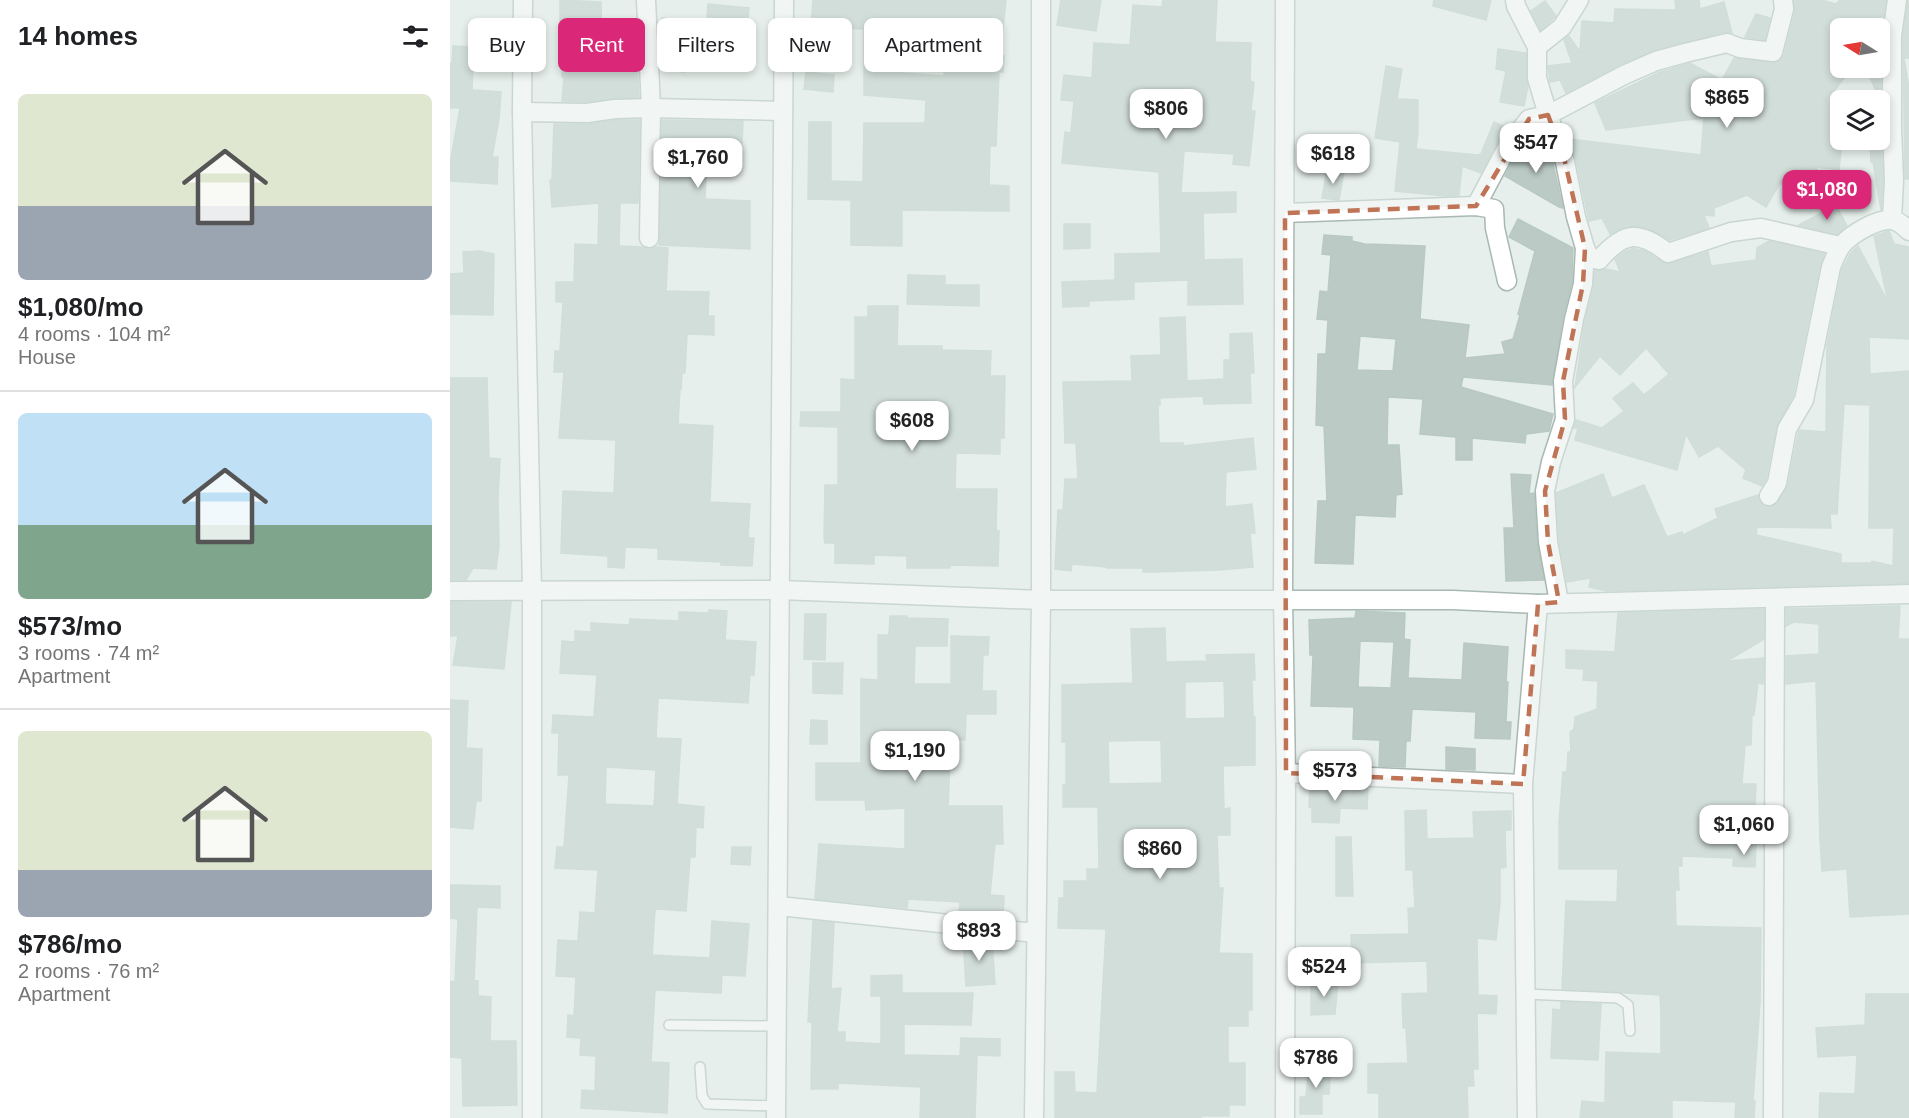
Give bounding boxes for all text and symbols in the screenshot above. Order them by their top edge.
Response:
chip: Buy [468,18,546,72]
chip: Rent [558,18,645,72]
chip: Filters [657,18,756,72]
chip: New [768,18,852,72]
chip: Apartment [864,18,1003,72]
north arrow [1830,18,1890,78]
map controls [1830,18,1890,150]
icon: filters [399,20,432,53]
text: 14 homes [18,21,138,51]
pin: $865 [1691,78,1763,129]
text: $865 [1705,86,1749,108]
pin: $806 [1130,89,1202,140]
button: layers [1830,90,1890,150]
text: $806 [1144,97,1188,119]
pin: $547 [1500,123,1572,174]
text: $547 [1514,131,1558,153]
icon: home [171,133,279,241]
pin: $618 [1297,134,1369,185]
pin: $1,760 [649,138,747,189]
text: $618 [1311,142,1355,164]
text: $1,760 [667,146,729,168]
pin: $1,080 [1778,170,1876,221]
text: $1,080 [1796,178,1858,200]
text: $1,080/mo [18,292,144,322]
text: 4 rooms · 104 m² [18,323,170,345]
text: House [18,346,76,368]
pin: $608 [876,401,948,452]
text: $608 [890,409,934,431]
icon: home [171,452,279,560]
text: $573/mo [18,611,122,641]
text: 3 rooms · 74 m² [18,642,159,664]
text: Apartment [18,665,110,687]
pin: $1,190 [866,731,964,782]
text: $1,190 [884,739,946,761]
pin: $573 [1299,751,1371,802]
text: $573 [1313,759,1357,781]
icon: home [171,770,279,878]
pin: $1,060 [1695,805,1793,856]
text: $1,060 [1713,813,1775,835]
pin: $860 [1124,829,1196,880]
text: $860 [1138,837,1182,859]
pin: $893 [943,911,1015,962]
text: $893 [957,919,1001,941]
text: $786/mo [18,929,122,959]
pin: $524 [1288,947,1360,998]
text: $524 [1302,955,1346,977]
text: 2 rooms · 76 m² [18,960,159,982]
text: Apartment [18,983,110,1005]
pin: $786 [1280,1038,1352,1089]
text: $786 [1294,1046,1338,1068]

